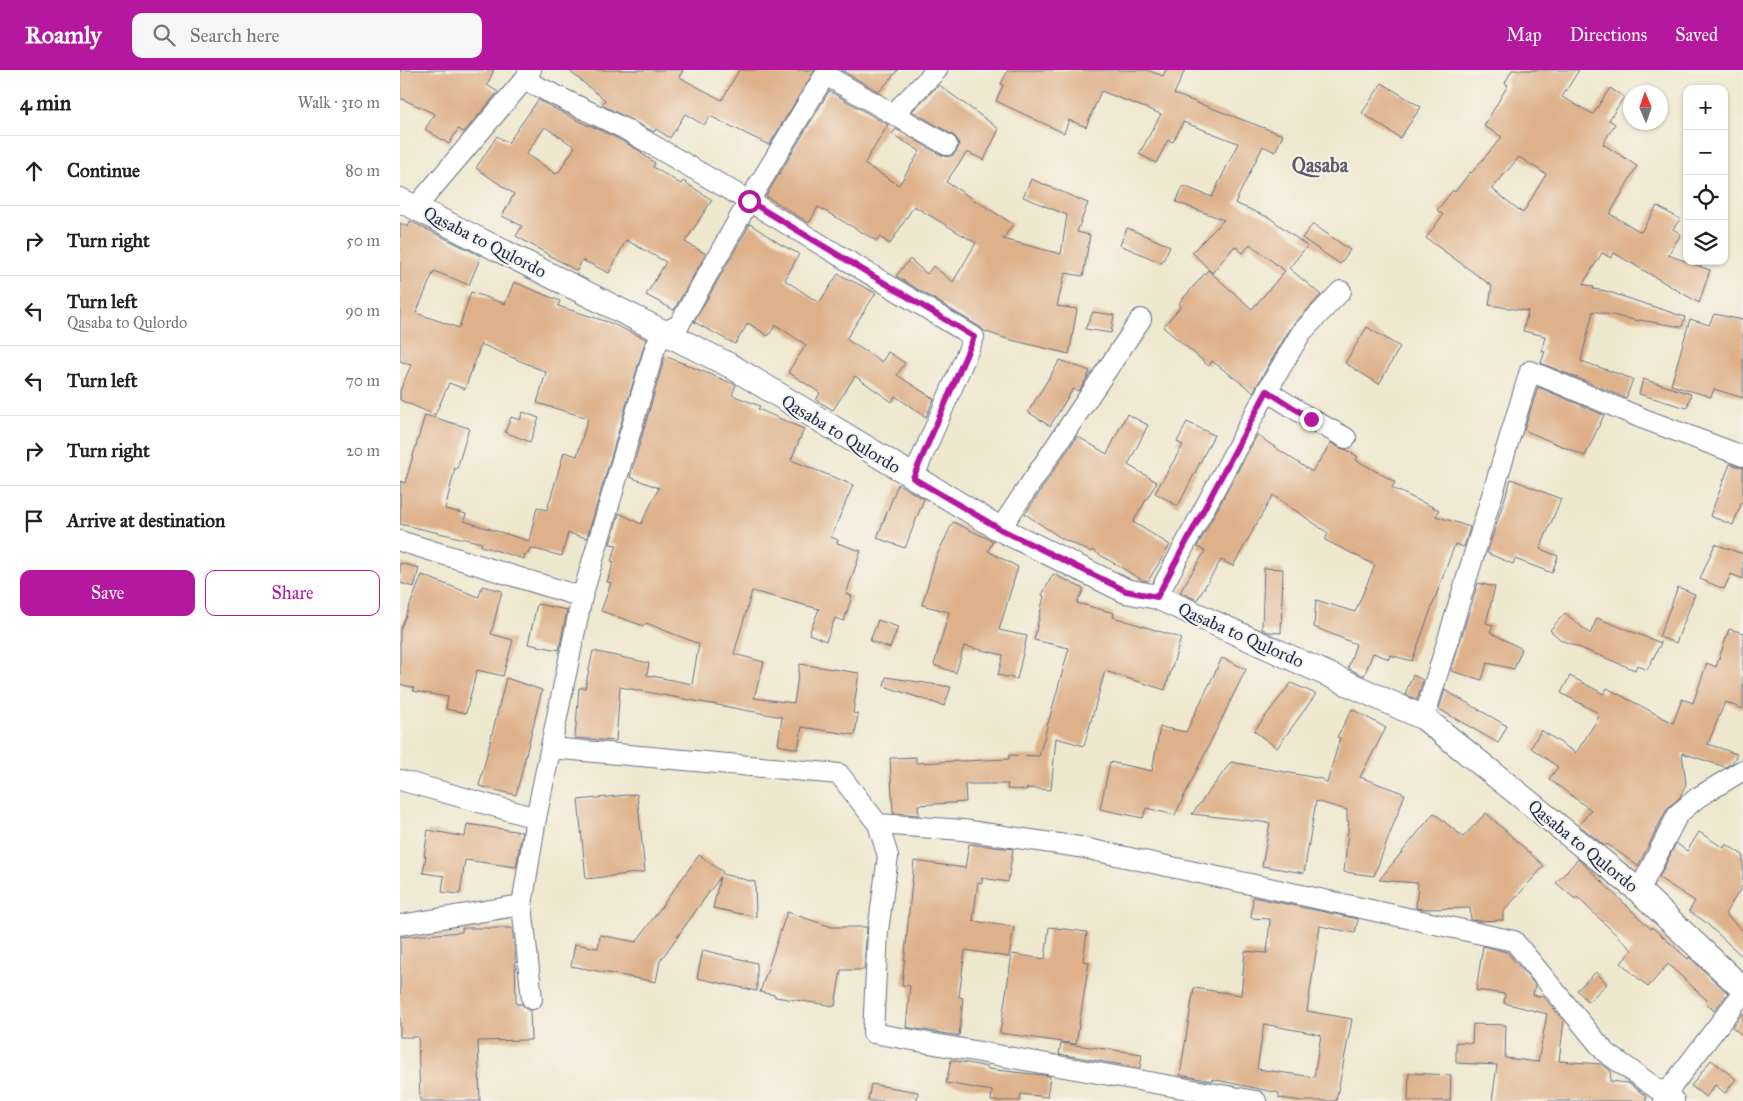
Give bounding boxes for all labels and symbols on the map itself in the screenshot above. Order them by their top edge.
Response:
north arrow [1623,85,1668,130]
district label: Qasaba [1292,153,1349,178]
route start [738,190,761,213]
street label: Qasaba to Qulordo [420,201,550,283]
street label: Qasaba to Qulordo [777,390,905,478]
route end [1300,408,1323,431]
street label: Qasaba to Qulordo [1175,597,1307,673]
street label: Qasaba to Qulordo [1523,795,1643,897]

